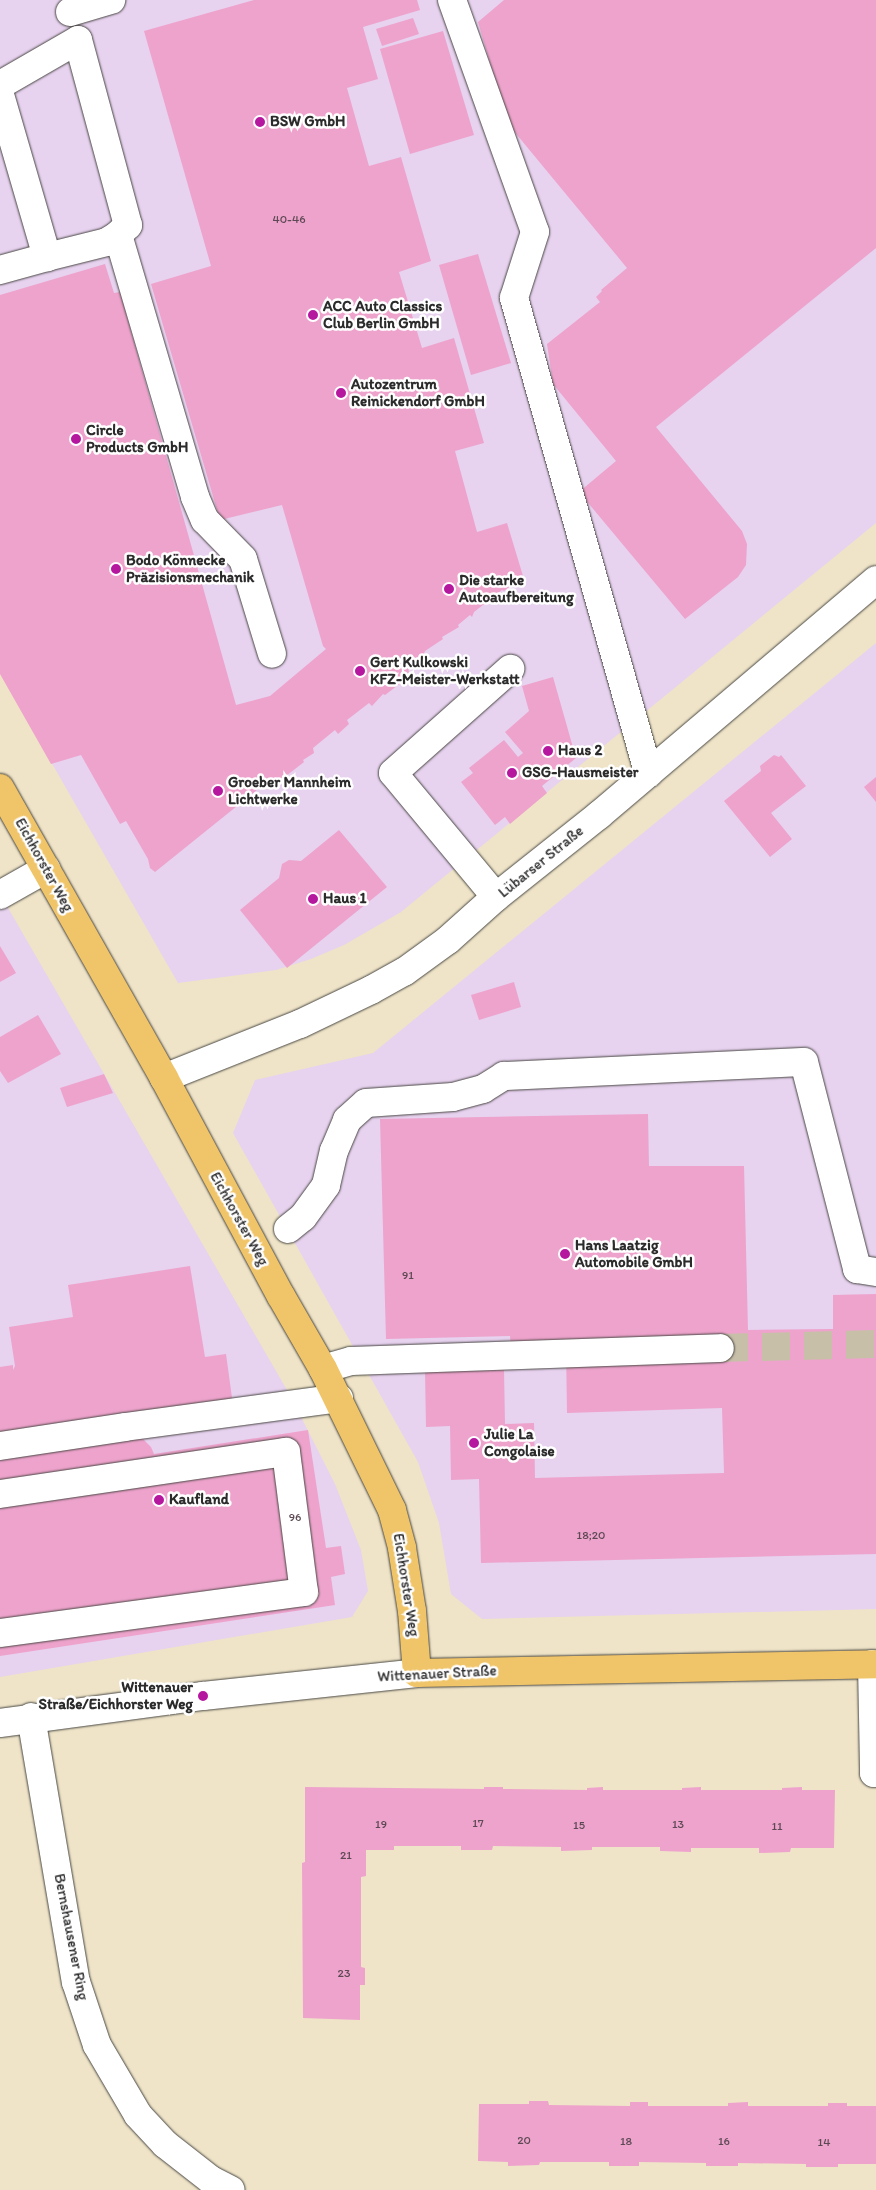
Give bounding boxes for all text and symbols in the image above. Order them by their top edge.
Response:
place label: BSW GmbH [270,113,345,131]
marker: BSW GmbH [254,116,266,128]
house number: 40-46 [273,213,305,227]
place label: ACC Auto Classics Club Berlin GmbH [323,297,442,332]
marker: ACC Auto Classics Club Berlin GmbH [307,309,319,321]
place label: Autozentrum Reinickendorf GmbH [351,375,485,410]
marker: Autozentrum Reinickendorf GmbH [335,387,347,399]
place label: Circle Products GmbH [86,421,188,456]
marker: Circle Products GmbH [70,433,82,445]
place label: Bodo Könnecke Präzisionsmechanik [126,551,254,586]
marker: Bodo Könnecke Präzisionsmechanik [110,563,122,575]
place label: Die starke Autoaufbereitung [459,571,574,606]
marker: Die starke Autoaufbereitung [443,583,455,595]
place label: Gert Kulkowski KFZ-Meister-Werkstatt [370,653,520,688]
marker: Gert Kulkowski KFZ-Meister-Werkstatt [354,665,366,677]
place label: Haus 2 [558,742,602,760]
marker: Haus 2 [542,745,554,757]
place label: GSG-Hausmeister [522,764,639,782]
marker: GSG-Hausmeister [506,767,518,779]
place label: Groeber Mannheim Lichtwerke [228,773,351,808]
marker: Groeber Mannheim Lichtwerke [212,785,224,797]
street label: Eichhorster Weg [11,815,77,915]
street label: Lübarser Straße [495,822,587,902]
place label: Haus 1 [323,890,366,908]
marker: Haus 1 [307,893,319,905]
street label: Eichhorster Weg [206,1169,272,1269]
place label: Hans Laatzig Automobile GmbH [575,1236,693,1271]
marker: Hans Laatzig Automobile GmbH [559,1248,571,1260]
house number: 91 [402,1269,414,1283]
place label: Julie La Congolaise [484,1425,555,1460]
marker: Julie La Congolaise [468,1437,480,1449]
place label: Kaufland [169,1491,229,1509]
marker: Kaufland [153,1494,165,1506]
house number: 96 [289,1511,301,1525]
house number: 18;20 [577,1529,605,1543]
street label: Eichhorster Weg [389,1532,423,1638]
street label: Wittenauer Straße [377,1662,497,1686]
place label: Wittenauer Straße/Eichhorster Weg [38,1678,193,1713]
marker: Wittenauer Straße/Eichhorster Weg [197,1690,209,1702]
house number: 17 [472,1817,484,1831]
house number: 19 [375,1818,387,1832]
house number: 13 [672,1818,684,1832]
house number: 15 [573,1819,585,1833]
house number: 11 [771,1820,783,1834]
house number: 21 [340,1849,352,1863]
street label: Bernshausener Ring [50,1872,92,2002]
house number: 23 [338,1967,350,1981]
house number: 20 [517,2134,531,2148]
house number: 18 [620,2135,632,2149]
house number: 16 [718,2135,730,2149]
house number: 14 [818,2136,830,2150]

